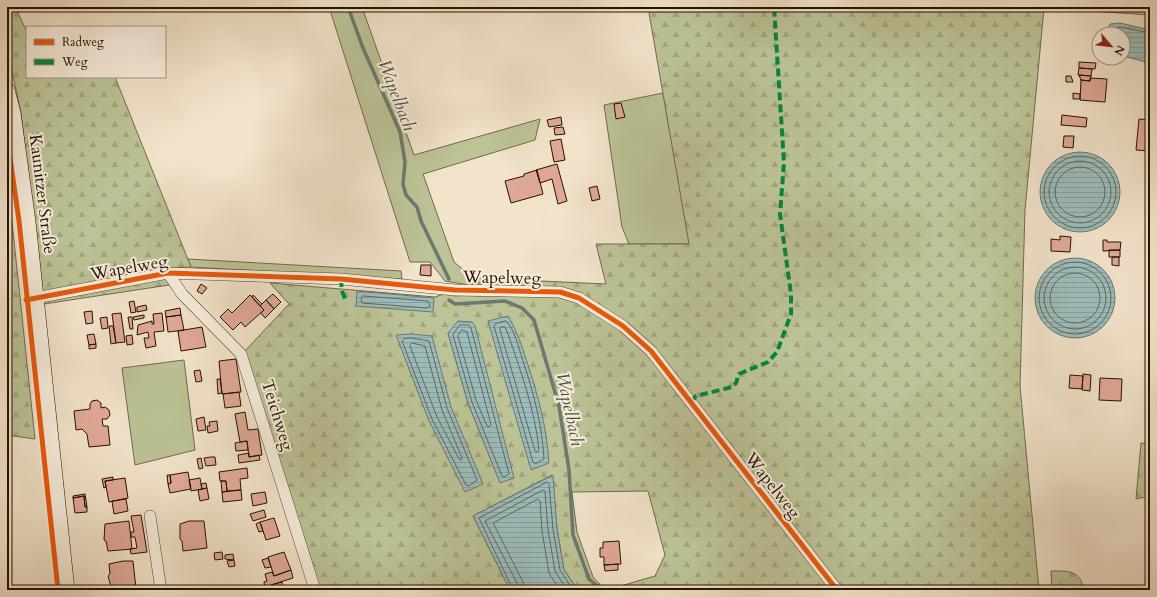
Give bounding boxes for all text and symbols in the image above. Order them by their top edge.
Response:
legend [26,26,166,78]
north arrow [1091,26,1131,66]
text: Radweg [62,34,104,50]
text: N [1110,43,1128,59]
text: Weg [61,54,88,70]
water label: Wapelbach [371,56,422,135]
street label: Kaunitzer Straße [24,133,61,255]
street label: Wapelweg [88,249,170,286]
street label: Wapelweg [462,265,542,290]
water label: Wapelbach [550,370,590,449]
street label: Teichweg [256,377,299,454]
street label: Wapelweg [739,447,806,524]

